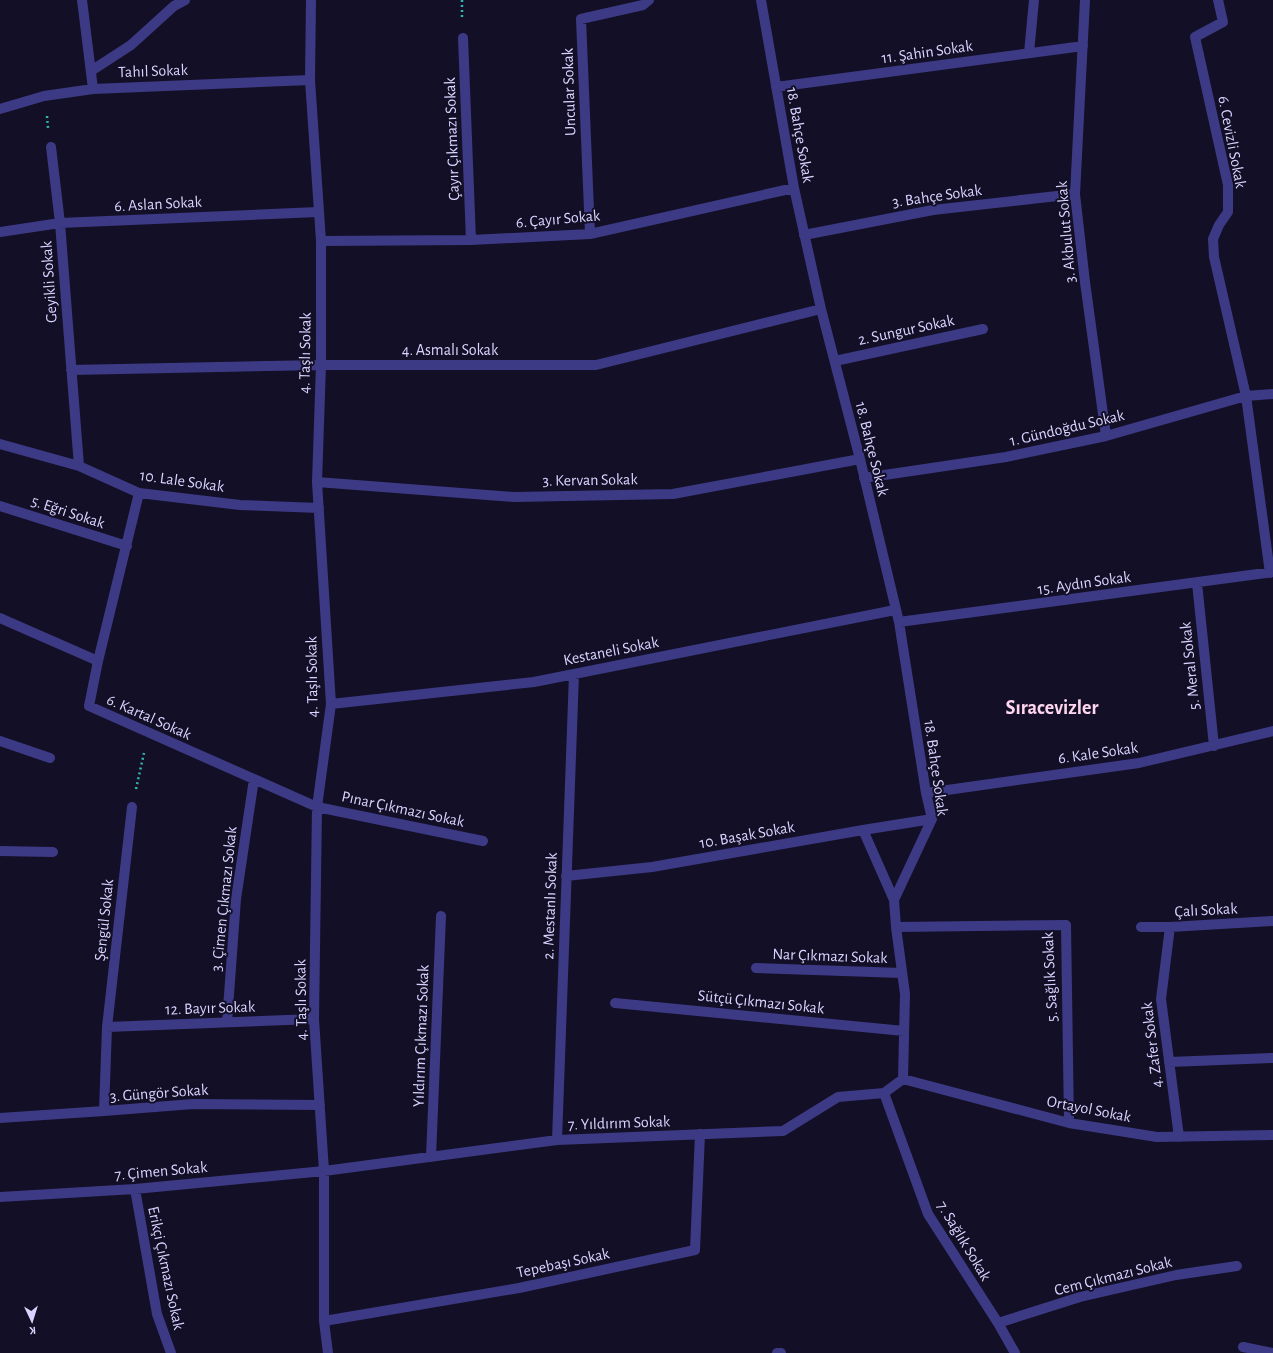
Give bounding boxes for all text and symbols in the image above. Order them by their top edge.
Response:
street label: 11. Şahin Sokak [880,38,974,66]
street label: Uncular Sokak [559,47,579,136]
street label: Tahıl Sokak [118,62,189,80]
street label: Çayır Çıkmazı Sokak [442,76,463,201]
street label: 18. Bahçe Sokak [784,86,816,185]
street label: 6. Cevizli Sokak [1215,95,1249,190]
street label: 3. Akbulut Sokak [1054,180,1078,284]
street label: 3. Bahçe Sokak [891,182,983,210]
street label: 6. Aslan Sokak [114,194,203,214]
street label: 6. Çayır Sokak [515,207,602,232]
street label: Geyikli Sokak [38,240,61,323]
street label: 4. Taşlı Sokak [296,312,314,394]
street label: 2. Sungur Sokak [857,312,956,348]
street label: 4. Asmalı Sokak [402,342,499,358]
street label: 18. Bahçe Sokak [853,400,892,498]
street label: 1. Gündoğdu Sokak [1008,407,1127,449]
street label: 10. Lale Sokak [139,467,226,495]
street label: 3. Kervan Sokak [542,471,639,489]
street label: 5. Eğri Sokak [29,493,107,532]
street label: 15. Aydın Sokak [1036,568,1132,598]
street label: 5. Meral Sokak [1177,621,1203,711]
street label: Kestaneli Sokak [562,634,661,668]
street label: 4. Taşlı Sokak [303,636,321,718]
street label: 6. Kartal Sokak [104,691,194,743]
district label: Sıracevizler [1006,698,1099,718]
street label: 18. Bahçe Sokak [921,719,951,818]
street label: 6. Kale Sokak [1057,739,1140,767]
street label: Pınar Çıkmazı Sokak [340,788,466,830]
street label: 10. Başak Sokak [698,819,796,851]
street label: 3. Çimen Çıkmazı Sokak [208,825,240,972]
street label: 2. Mestanlı Sokak [540,852,560,960]
street label: Şengül Sokak [92,878,116,962]
street label: Çalı Sokak [1174,900,1239,920]
street label: 5. Sağlık Sokak [1040,931,1060,1022]
street label: Nar Çıkmazı Sokak [772,946,889,966]
street label: 4. Taşlı Sokak [292,959,310,1041]
street label: Yıldırım Çıkmazı Sokak [411,964,432,1107]
street label: Sütçü Çıkmazı Sokak [697,987,826,1017]
street label: 12. Bayır Sokak [165,998,256,1019]
street label: 4. Zafer Sokak [1139,1001,1165,1089]
street label: 3. Güngör Sokak [109,1082,209,1104]
street label: Ortayol Sokak [1045,1093,1133,1126]
street label: 7. Yıldırım Sokak [568,1113,671,1133]
street label: 7. Çimen Sokak [114,1159,209,1183]
street label: 7. Sağlık Sokak [934,1198,994,1284]
street label: Erikçi Çıkmazı Sokak [145,1205,187,1332]
street label: Tepebaşı Sokak [515,1245,612,1281]
street label: Cem Çıkmazı Sokak [1053,1254,1174,1298]
north arrow [12,1301,52,1341]
text: K [29,1325,36,1336]

